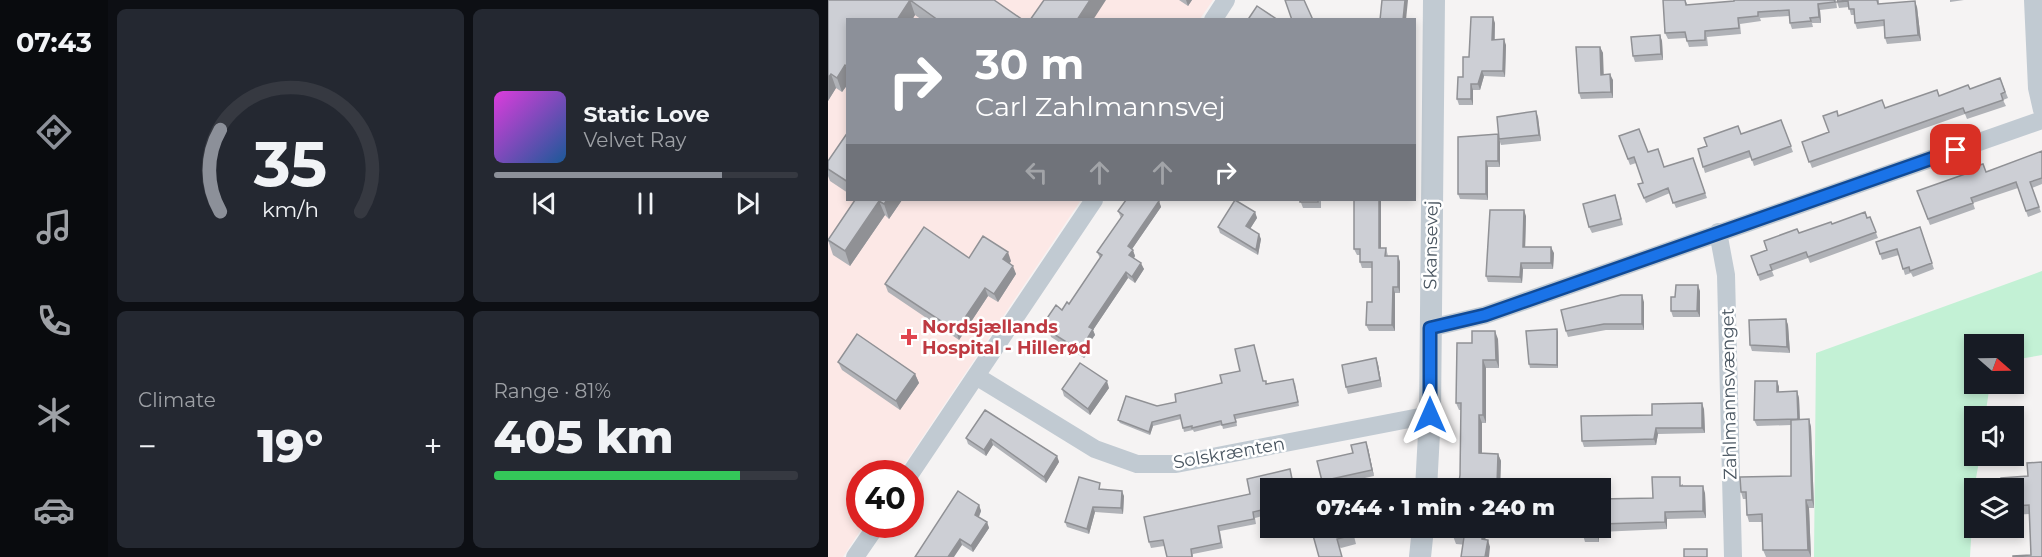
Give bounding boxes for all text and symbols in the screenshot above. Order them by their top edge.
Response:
text: 07:43 [16,26,92,59]
text: 30 m [975,38,1084,90]
icon: right [876,42,954,120]
text: Carl Zahlmannsvej [975,90,1226,123]
text: Static Love [584,101,710,128]
icon: directions [33,111,75,153]
pin [1930,124,1981,175]
text: 35 [253,127,327,203]
text: Velvet Ray [584,128,686,152]
icon: arrive [1939,133,1972,166]
icon: left [1020,156,1053,189]
icon: ahead [1083,156,1116,189]
icon: ahead [1146,156,1179,189]
icon: right [1209,156,1242,189]
icon: previous [528,187,561,220]
icon: pause [629,187,662,220]
icon: next [731,187,764,220]
text: km/h [262,197,319,223]
street label: Skansevej [1419,200,1443,290]
icon: music [33,206,75,248]
icon: phone [33,300,75,342]
street label: Zahlmannsvænget [1717,308,1741,480]
place label: Nordsjællands Hospital - Hillerød [922,316,1091,359]
marker: Nordsjællands Hospital - Hillerød [900,328,918,346]
north arrow [1964,334,2024,394]
map controls [1964,334,2024,538]
text: Range · 81% [494,379,611,403]
position arrow [1398,383,1462,447]
text: Climate [138,388,216,412]
icon: climate [33,394,75,436]
button: sound [1964,406,2024,466]
text: 405 km [494,409,674,464]
text: 19° [257,418,323,473]
text: − [138,426,157,466]
text: + [424,426,442,466]
street label: Solskrænten [1171,432,1287,474]
speed limit sign: 40 [846,460,924,538]
button: layers [1964,478,2024,538]
icon: car [33,489,75,531]
text: 07:44 · 1 min · 240 m [1316,494,1555,521]

